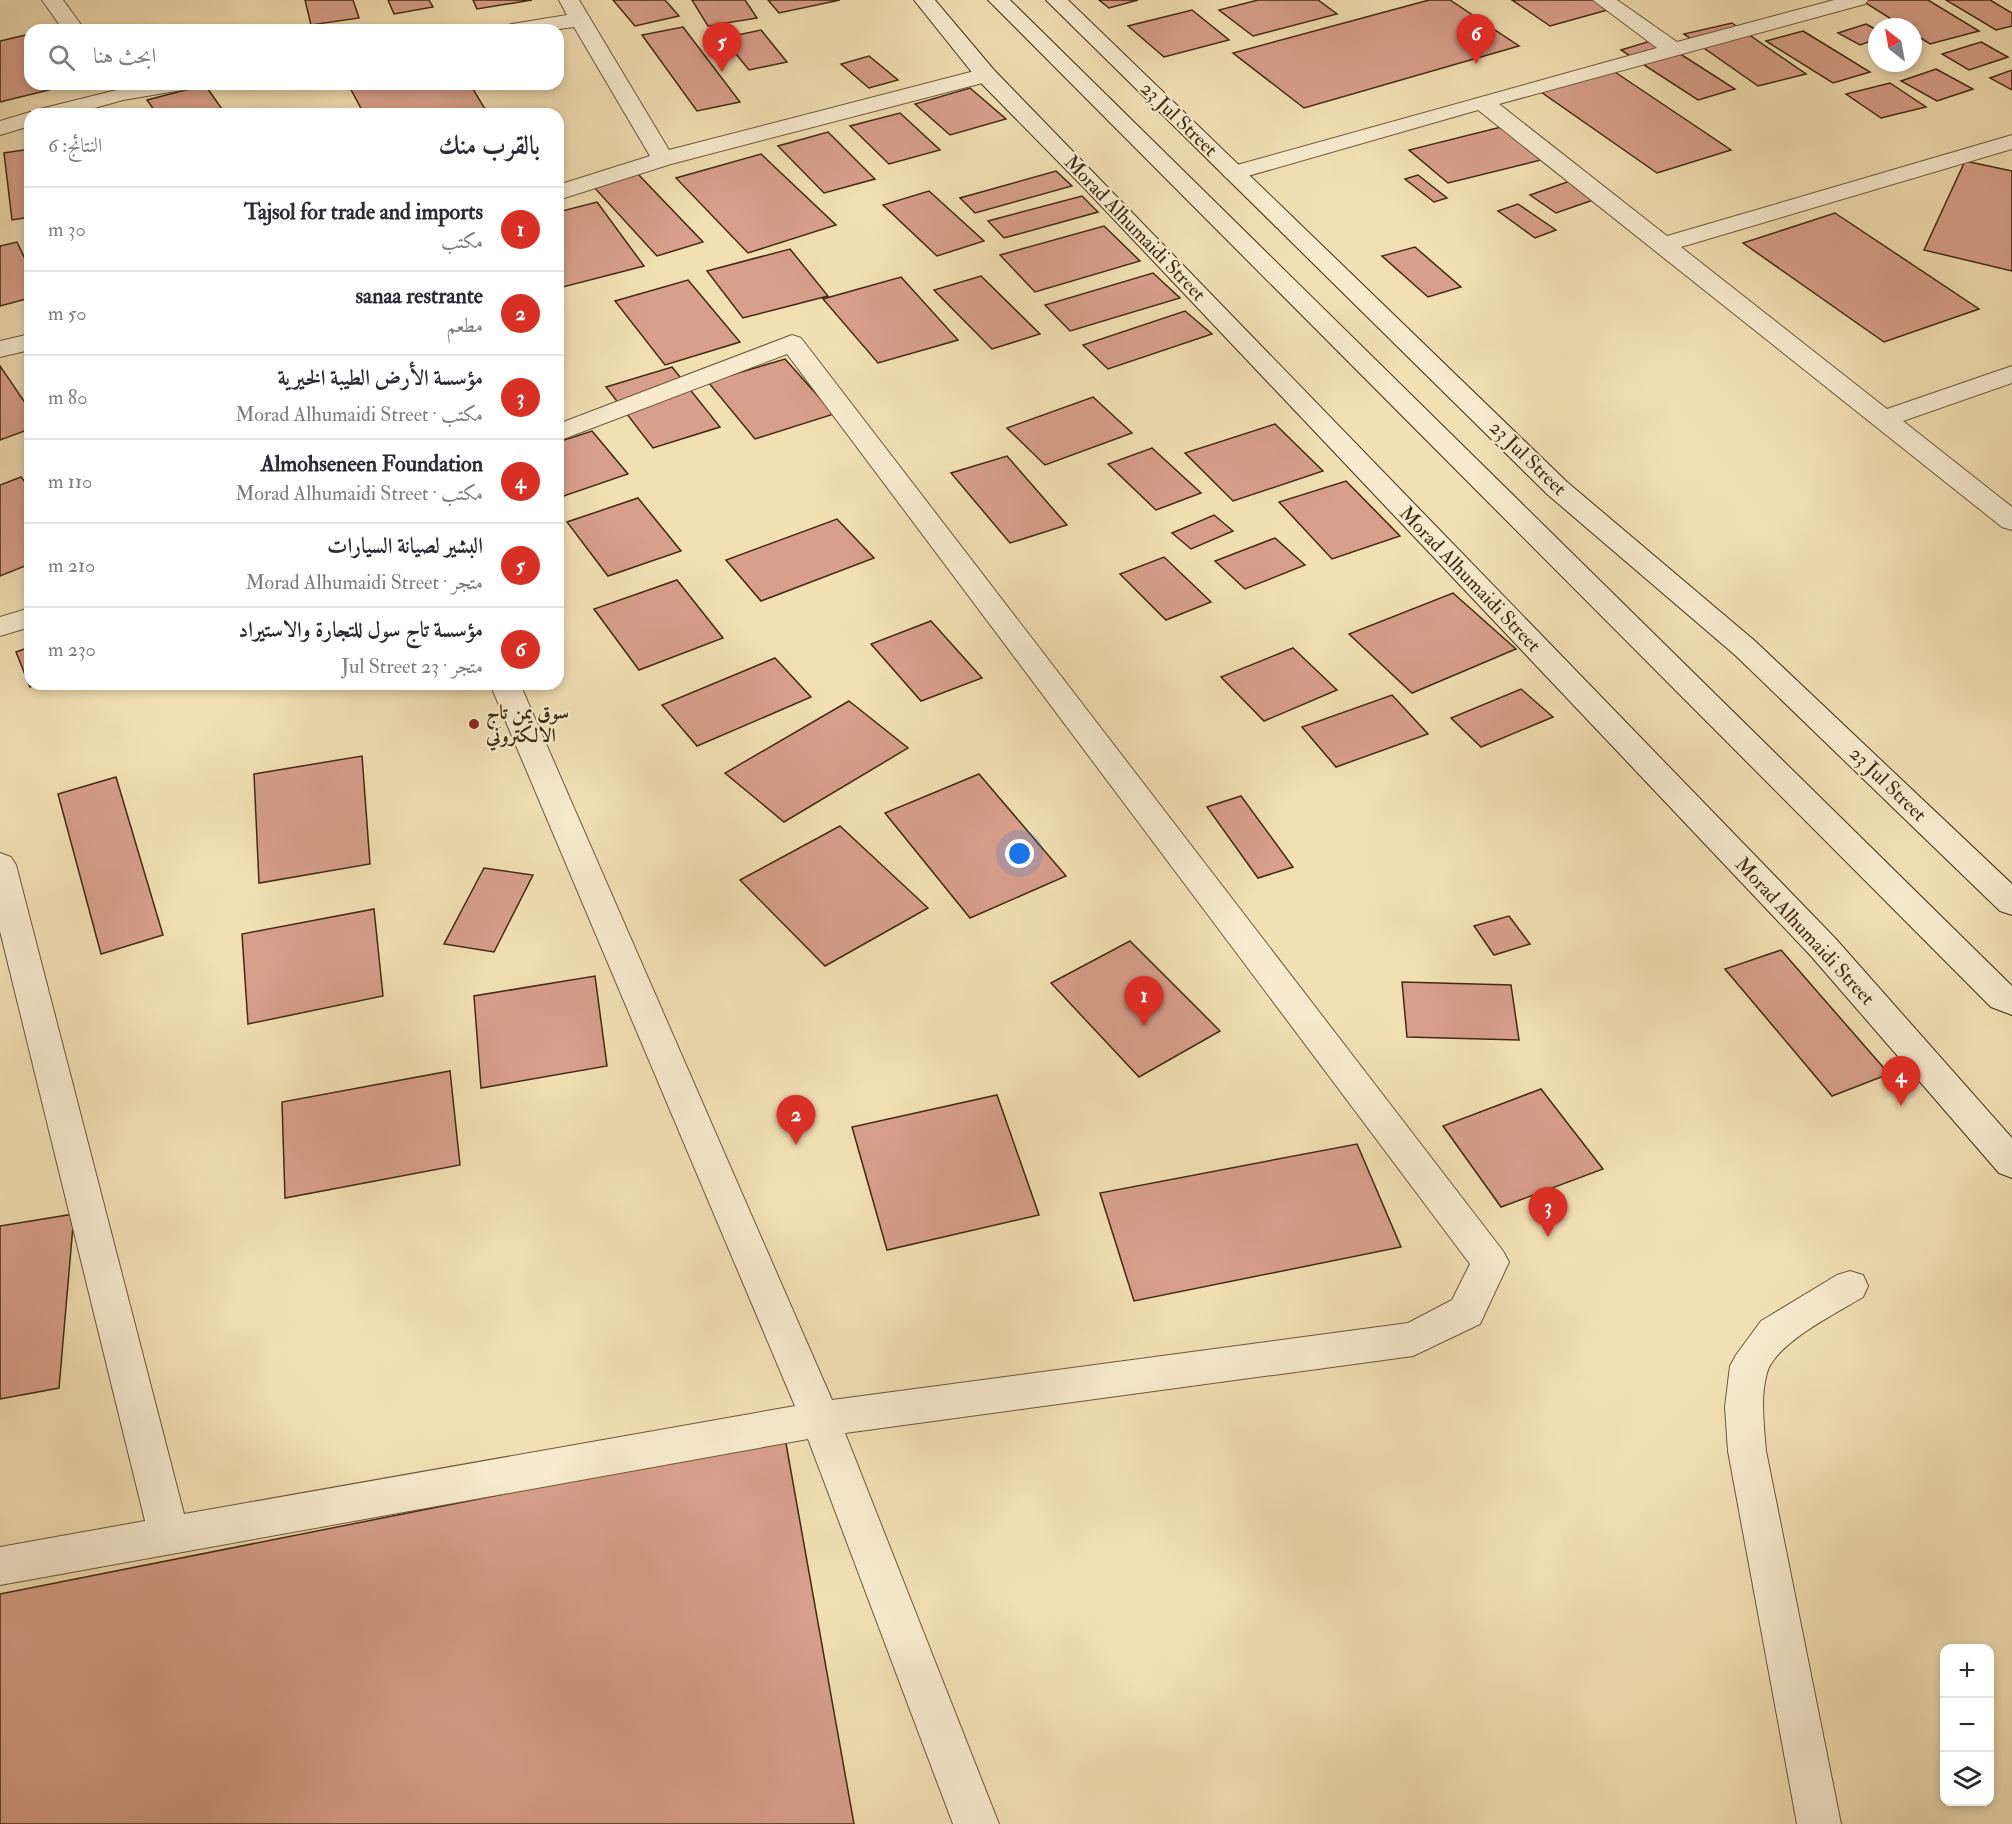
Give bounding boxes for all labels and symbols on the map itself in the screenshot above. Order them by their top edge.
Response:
pin: 6 [1456,14,1496,64]
north arrow [1868,18,1922,72]
pin: 5 [702,22,742,72]
street label: 23 Jul Street [1135,76,1223,162]
street label: Morad Alhumaidi Street [1059,150,1212,307]
street label: 23 Jul Street [1484,415,1572,501]
street label: Morad Alhumaidi Street [1394,501,1547,658]
place label: سوق يمن تاج الالكتروني [485,700,569,751]
marker: سوق يمن تاج الالكتروني [467,717,481,731]
street label: 23 Jul Street [1844,741,1932,827]
your location [1005,839,1034,868]
street label: Morad Alhumaidi Street [1730,852,1880,1011]
pin: 1 [1124,976,1164,1026]
pin: 4 [1882,1056,1920,1106]
pin: 2 [776,1096,816,1145]
pin: 3 [1528,1188,1568,1237]

